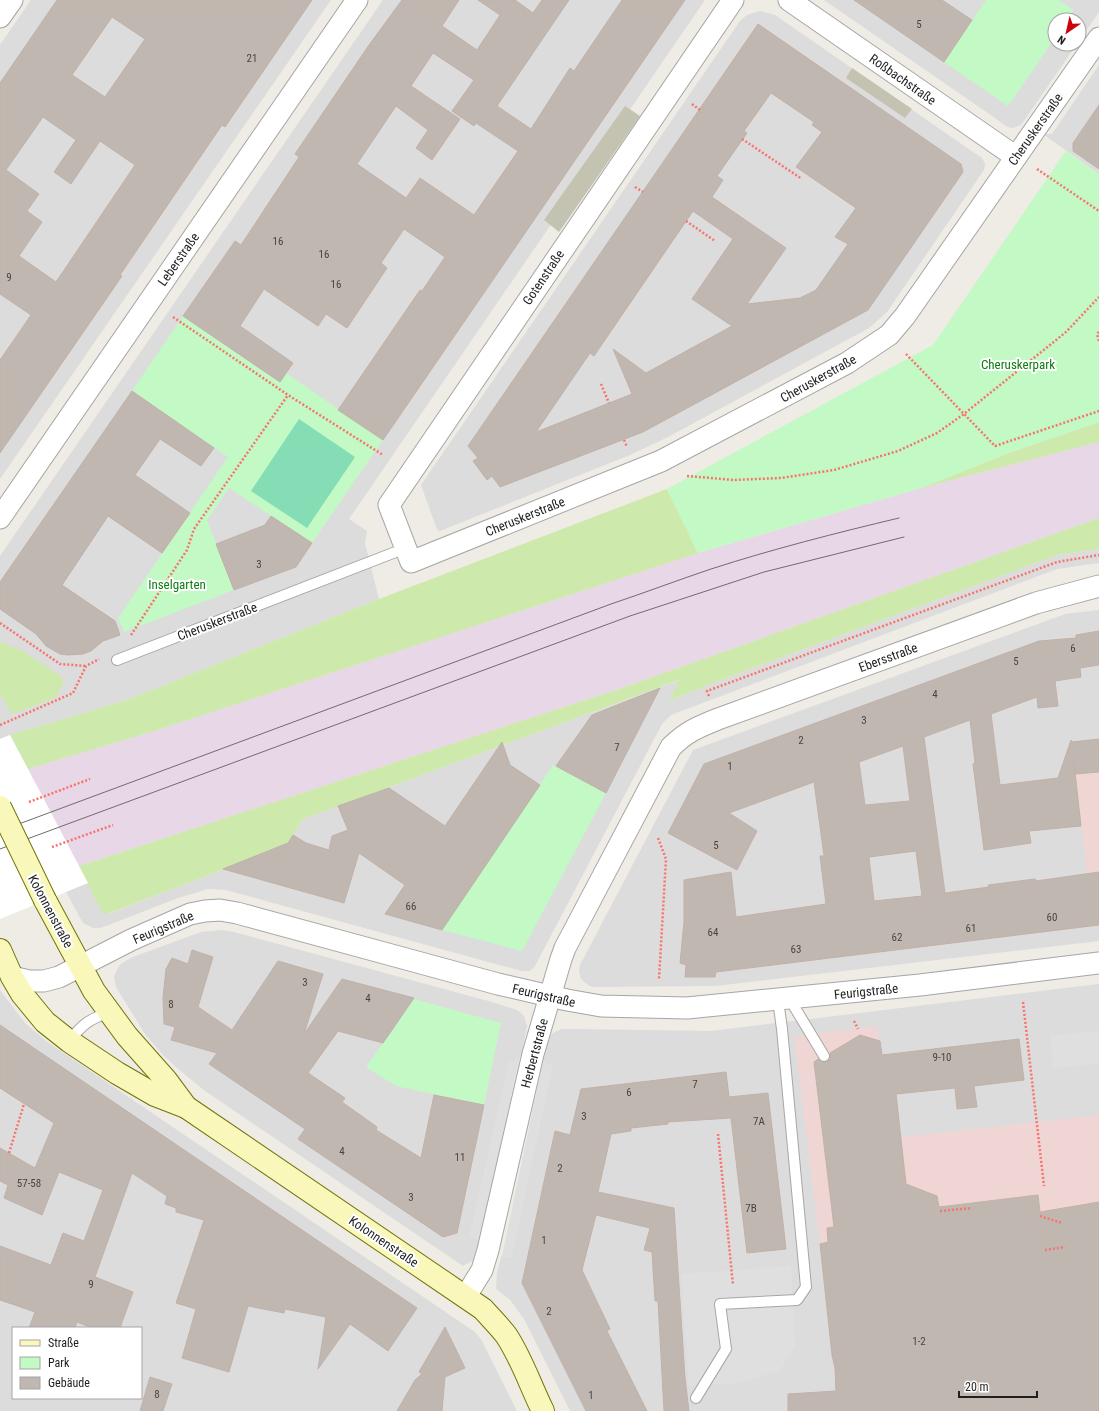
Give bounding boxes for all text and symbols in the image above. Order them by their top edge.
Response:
north arrow [1047,12,1087,52]
house number: 5 [916,18,922,31]
text: N [1055,32,1068,47]
street label: Roßbachstraße [867,51,939,108]
house number: 21 [247,52,257,65]
street label: Cheruskerstraße [1005,90,1066,168]
street label: Leberstraße [155,230,202,289]
house number: 16 [273,235,283,248]
street label: Gotenstraße [520,247,567,308]
house number: 16 [319,248,329,261]
house number: 9 [6,271,12,284]
house number: 16 [331,278,341,291]
street label: Cheruskerstraße [778,351,859,405]
park label: Cheruskerpark [981,357,1055,372]
street label: Cheruskerstraße [483,494,567,539]
house number: 3 [256,558,262,571]
park label: Inselgarten [148,577,206,592]
street label: Cheruskerstraße [175,599,259,644]
street label: Ebersstraße [857,640,920,675]
house number: 6 [1070,642,1076,655]
house number: 5 [1013,655,1019,668]
house number: 4 [932,688,938,701]
house number: 3 [861,714,867,727]
house number: 2 [798,734,804,747]
house number: 7 [614,741,620,754]
house number: 1 [727,760,733,773]
house number: 5 [713,839,719,852]
street label: Kolonnenstraße [25,872,76,950]
house number: 66 [406,900,416,913]
street label: Feurigstraße [131,908,196,947]
house number: 60 [1047,911,1057,924]
house number: 61 [966,922,976,935]
house number: 64 [708,926,719,939]
house number: 62 [892,931,902,944]
house number: 63 [791,943,801,956]
house number: 3 [302,976,308,989]
street label: Feurigstraße [511,981,577,1010]
street label: Feurigstraße [833,981,899,1002]
house number: 4 [365,992,371,1005]
house number: 8 [168,998,174,1011]
street label: Herbertstraße [518,1017,551,1090]
house number: 9-10 [932,1051,952,1064]
house number: 7 [692,1078,698,1091]
house number: 6 [626,1086,632,1099]
house number: 3 [581,1110,587,1123]
house number: 7A [753,1115,766,1128]
house number: 4 [339,1145,345,1158]
house number: 11 [455,1151,465,1164]
house number: 2 [557,1162,563,1175]
house number: 57-58 [17,1177,41,1190]
house number: 3 [408,1191,414,1204]
house number: 7B [745,1202,757,1215]
street label: Kolonnenstraße [346,1213,421,1270]
house number: 1 [541,1234,547,1247]
house number: 9 [88,1278,94,1291]
house number: 2 [546,1305,552,1318]
legend [12,1327,142,1399]
house number: 1-2 [912,1335,926,1348]
text: Straße [48,1336,79,1350]
text: Park [48,1356,70,1370]
scale bar [959,1373,1037,1399]
text: Gebäude [48,1376,90,1390]
text: 20 m [965,1380,989,1394]
house number: 8 [154,1388,160,1401]
house number: 1 [588,1389,594,1402]

